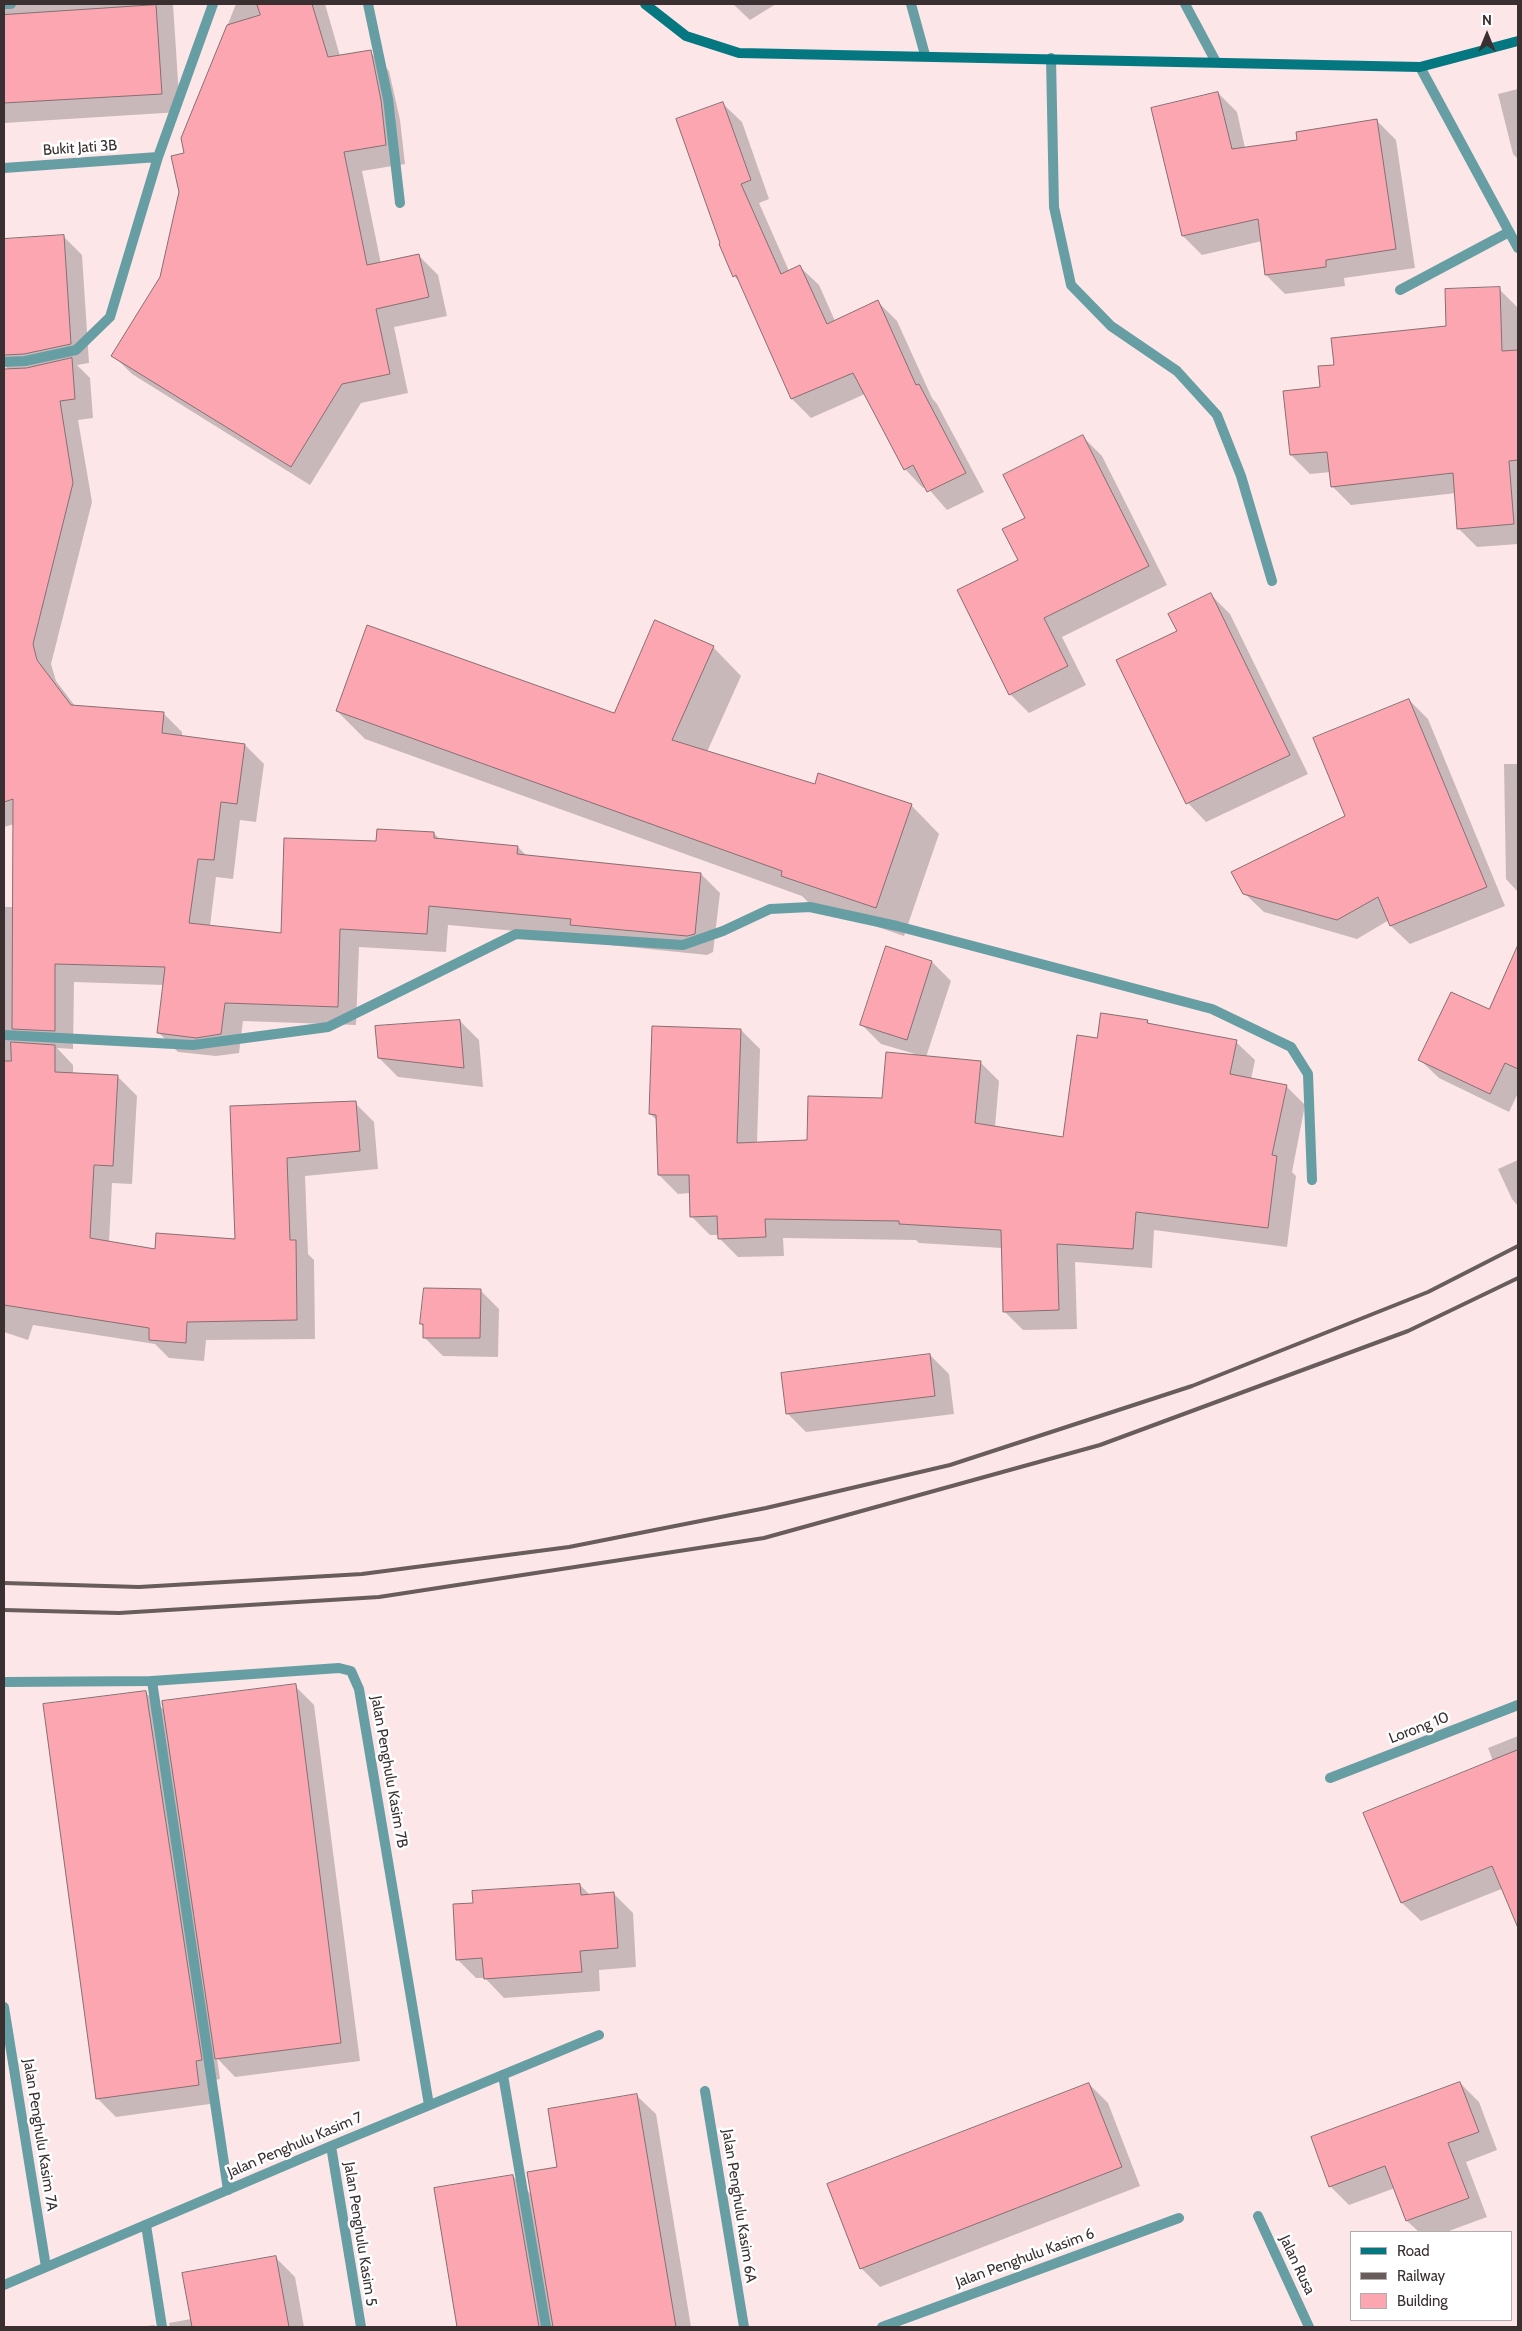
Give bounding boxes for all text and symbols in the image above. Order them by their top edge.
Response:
north arrow [1462,10,1512,60]
text: N [1482,11,1492,29]
street label: Bukit Jati 3B [42,136,118,160]
street label: Jalan Penghulu Kasim 7B [367,1695,411,1849]
street label: Lorong 10 [1386,1708,1452,1748]
street label: Jalan Penghulu Kasim 7A [19,2058,61,2212]
street label: Jalan Penghulu Kasim 7 [225,2108,365,2182]
street label: Jalan Penghulu Kasim 6A [718,2128,760,2284]
street label: Jalan Penghulu Kasim 5 [340,2161,380,2307]
street label: Jalan Penghulu Kasim 6 [953,2225,1097,2291]
legend [1350,2231,1512,2321]
street label: Jalan Rusa [1275,2232,1319,2298]
text: Road [1397,2242,1430,2260]
text: Railway [1397,2267,1445,2285]
text: Building [1397,2292,1448,2310]

